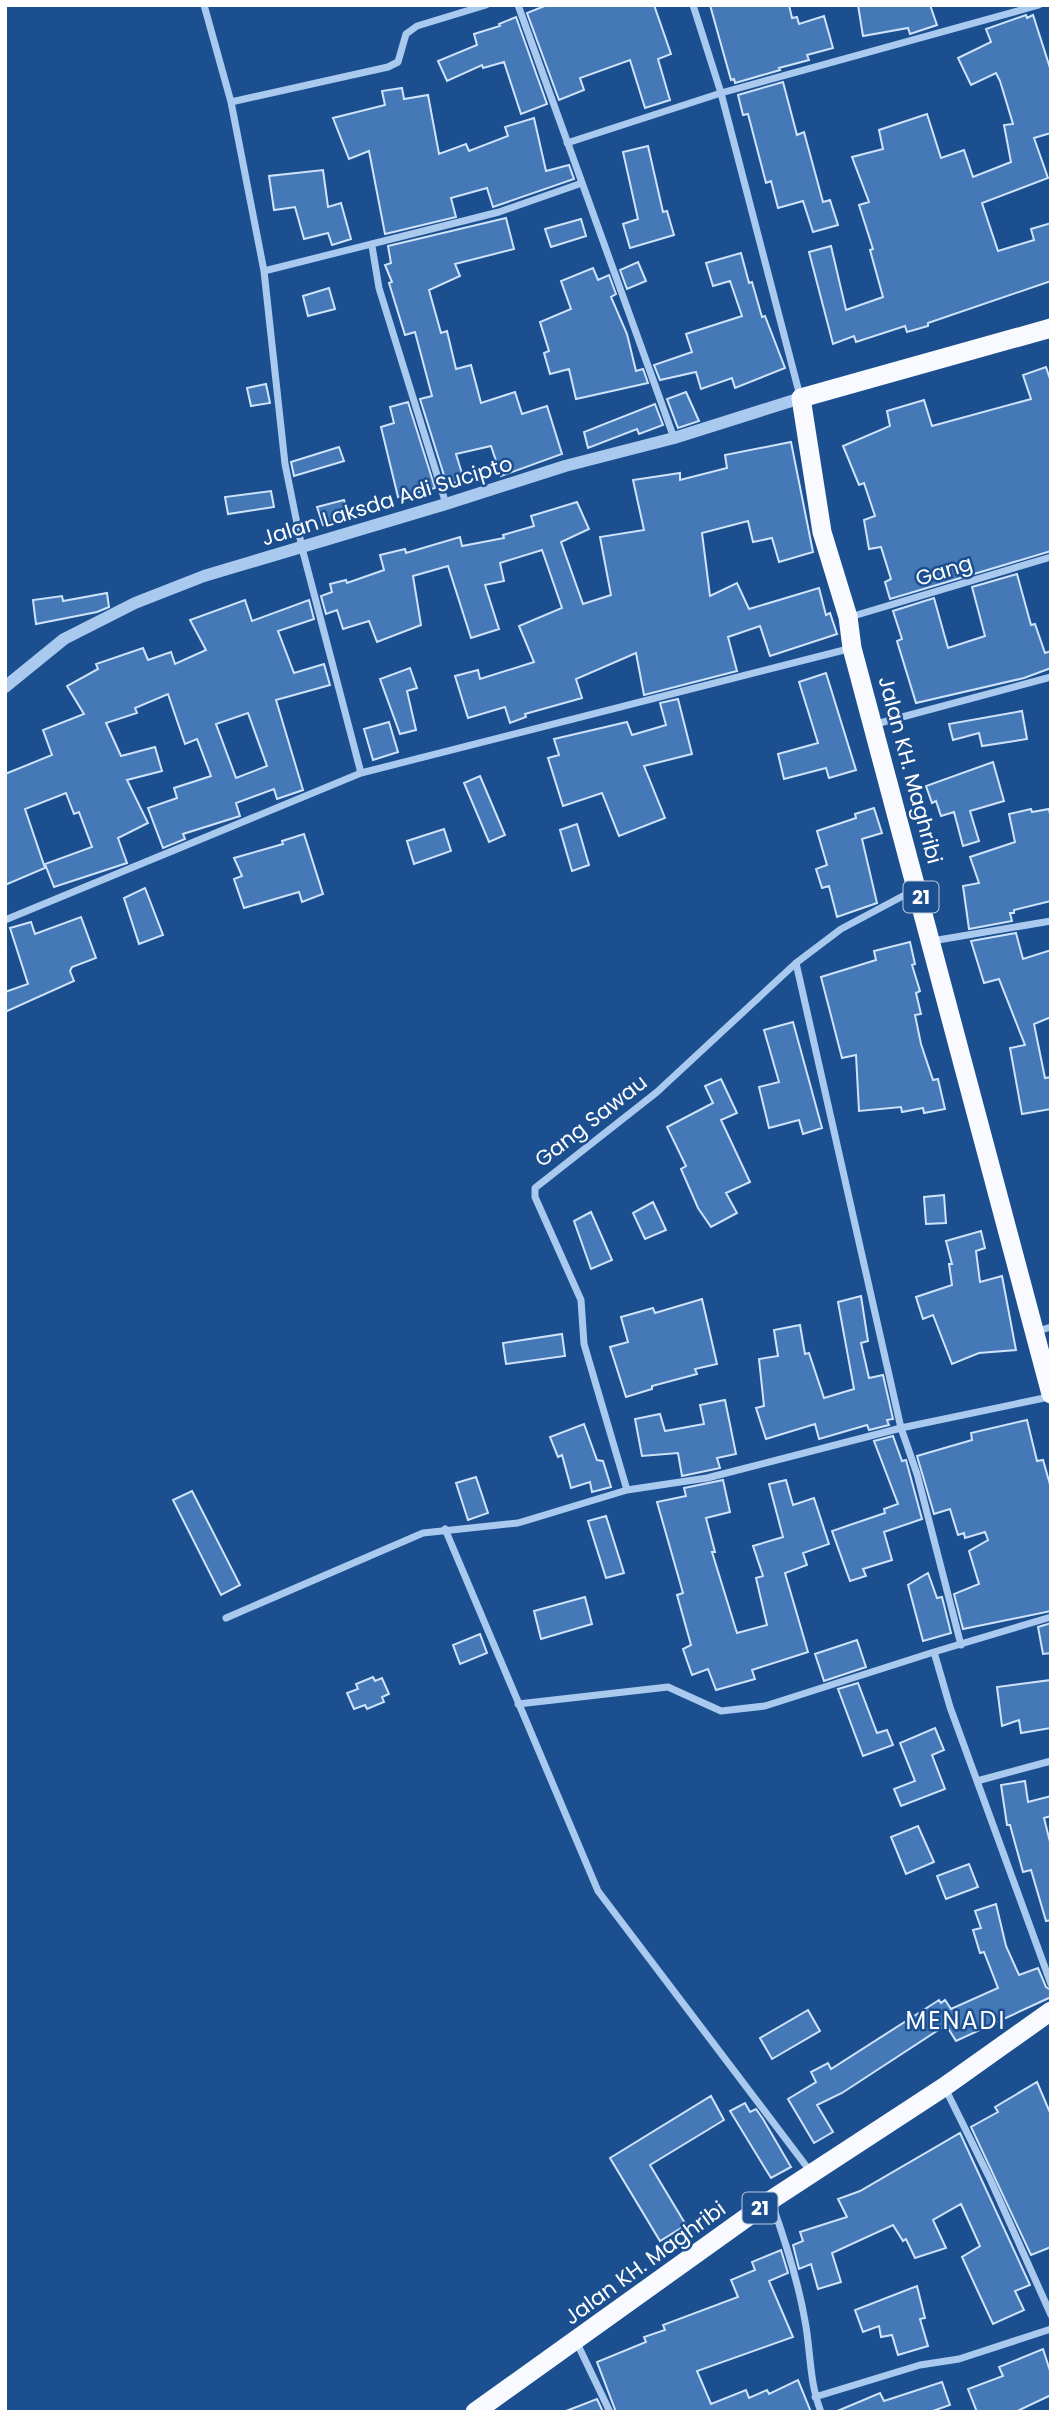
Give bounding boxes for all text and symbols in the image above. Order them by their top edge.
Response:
street label: Jalan Laksda Adi Sucipto [258,449,516,553]
street label: Gang [912,548,976,593]
street label: Jalan KH. Maghribi [871,673,949,867]
road number: 21 [904,882,939,912]
street label: Gang Sawau [529,1068,653,1174]
district label: MENADI [906,2004,1006,2037]
road number: 21 [742,2192,778,2224]
street label: Jalan KH. Maghribi [558,2194,731,2331]

